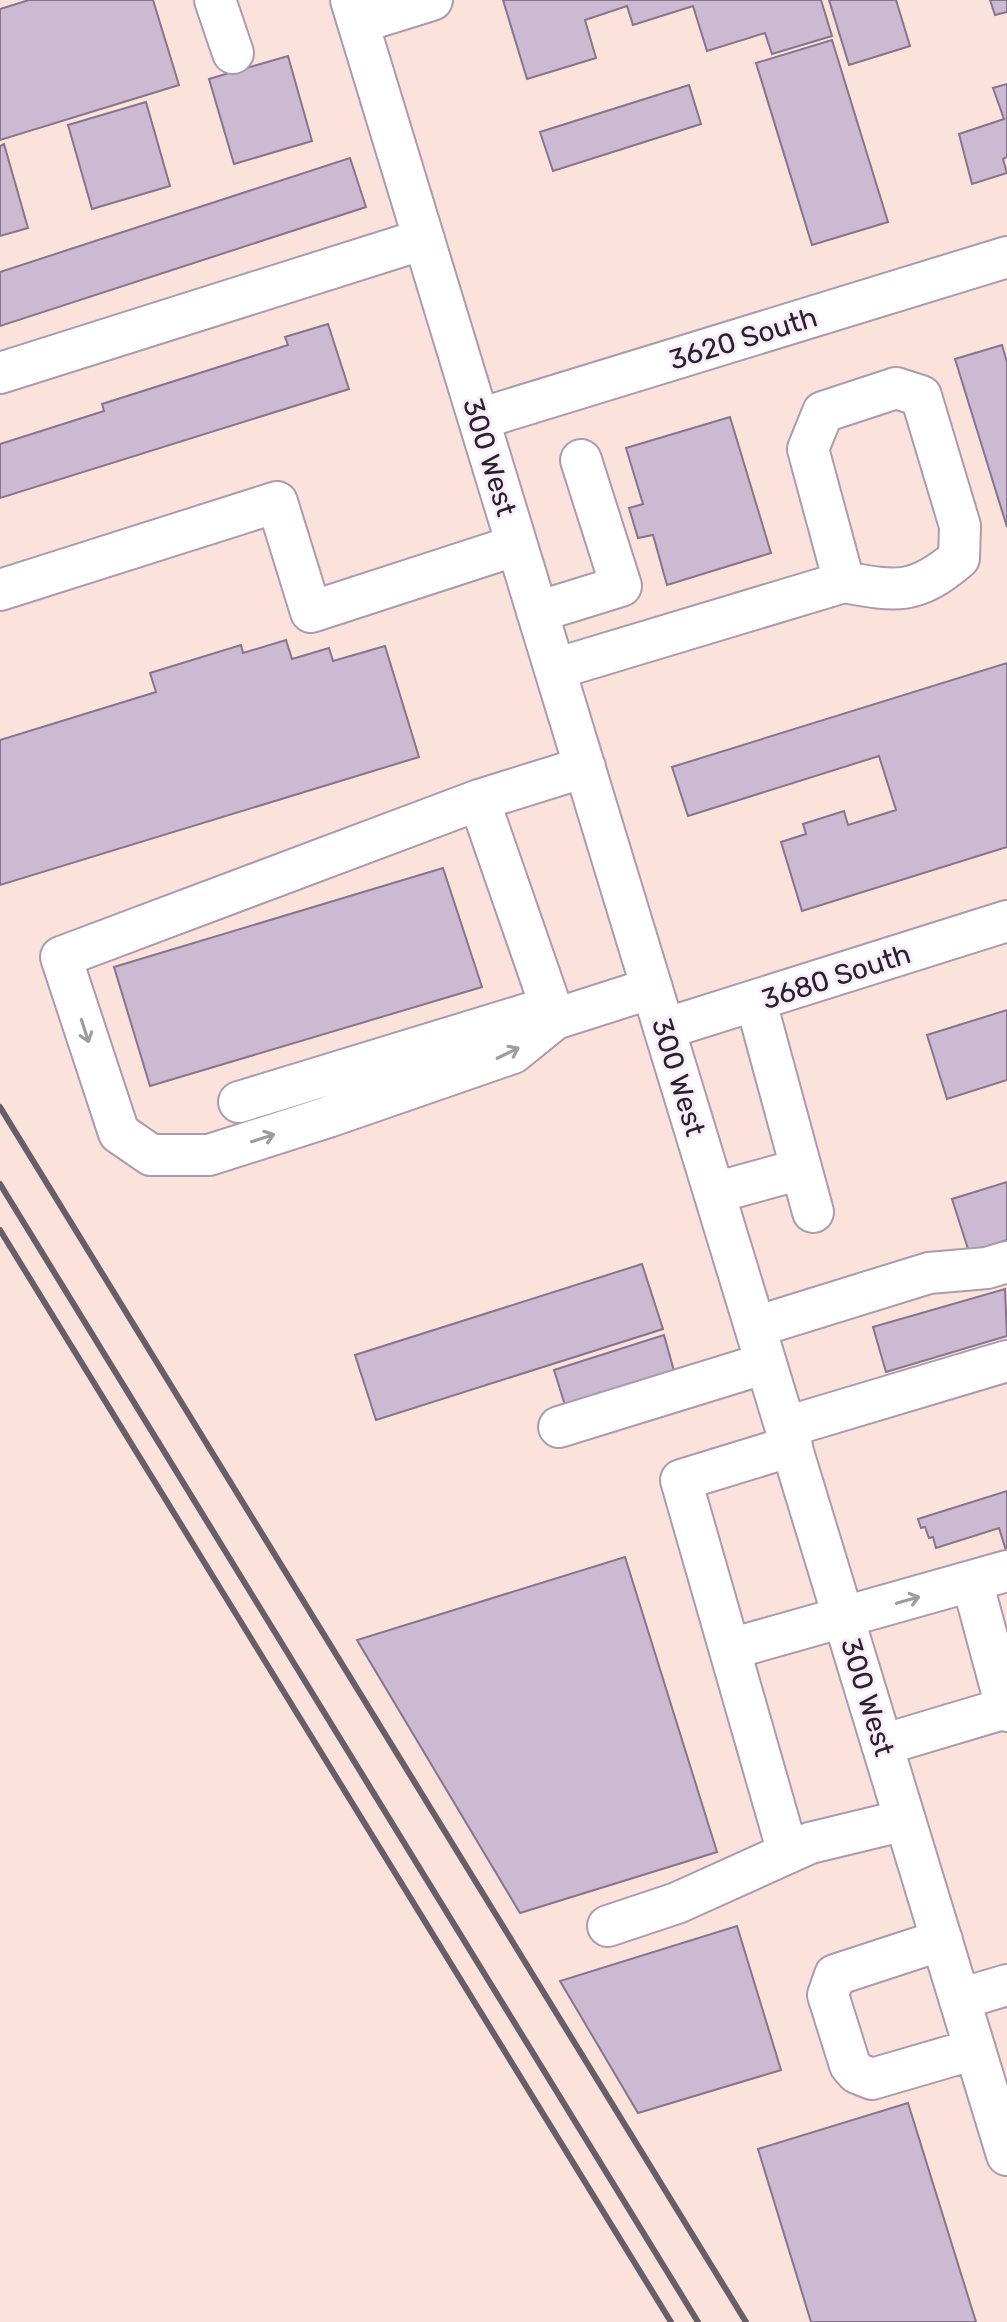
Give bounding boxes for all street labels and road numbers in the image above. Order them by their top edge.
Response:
street label: 3620 South [665,300,821,377]
street label: 300 West [456,394,523,520]
street label: 3680 South [758,937,915,1016]
street label: 300 West [645,1014,712,1140]
street label: 300 West [834,1634,901,1760]

